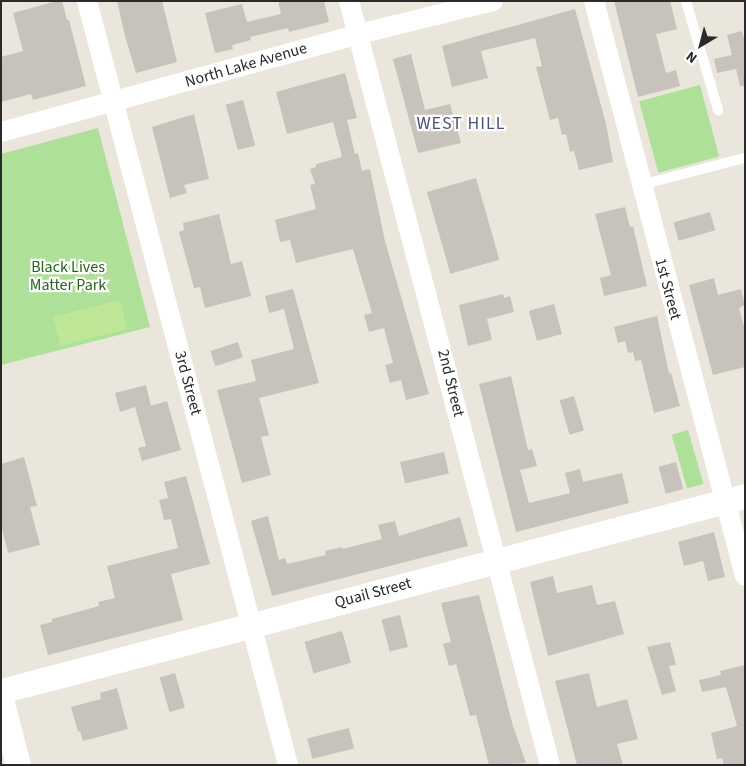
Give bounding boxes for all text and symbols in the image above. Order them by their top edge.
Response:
north arrow [676,20,726,70]
street label: North Lake Avenue [183,38,309,92]
text: N [682,46,702,68]
district label: WEST HILL [415,113,507,135]
street label: 1st Street [651,256,685,322]
park label: Black Lives Matter Park [30,257,106,295]
street label: 2nd Street [433,347,469,419]
street label: 3rd Street [170,349,206,417]
street label: Quail Street [333,574,413,612]

